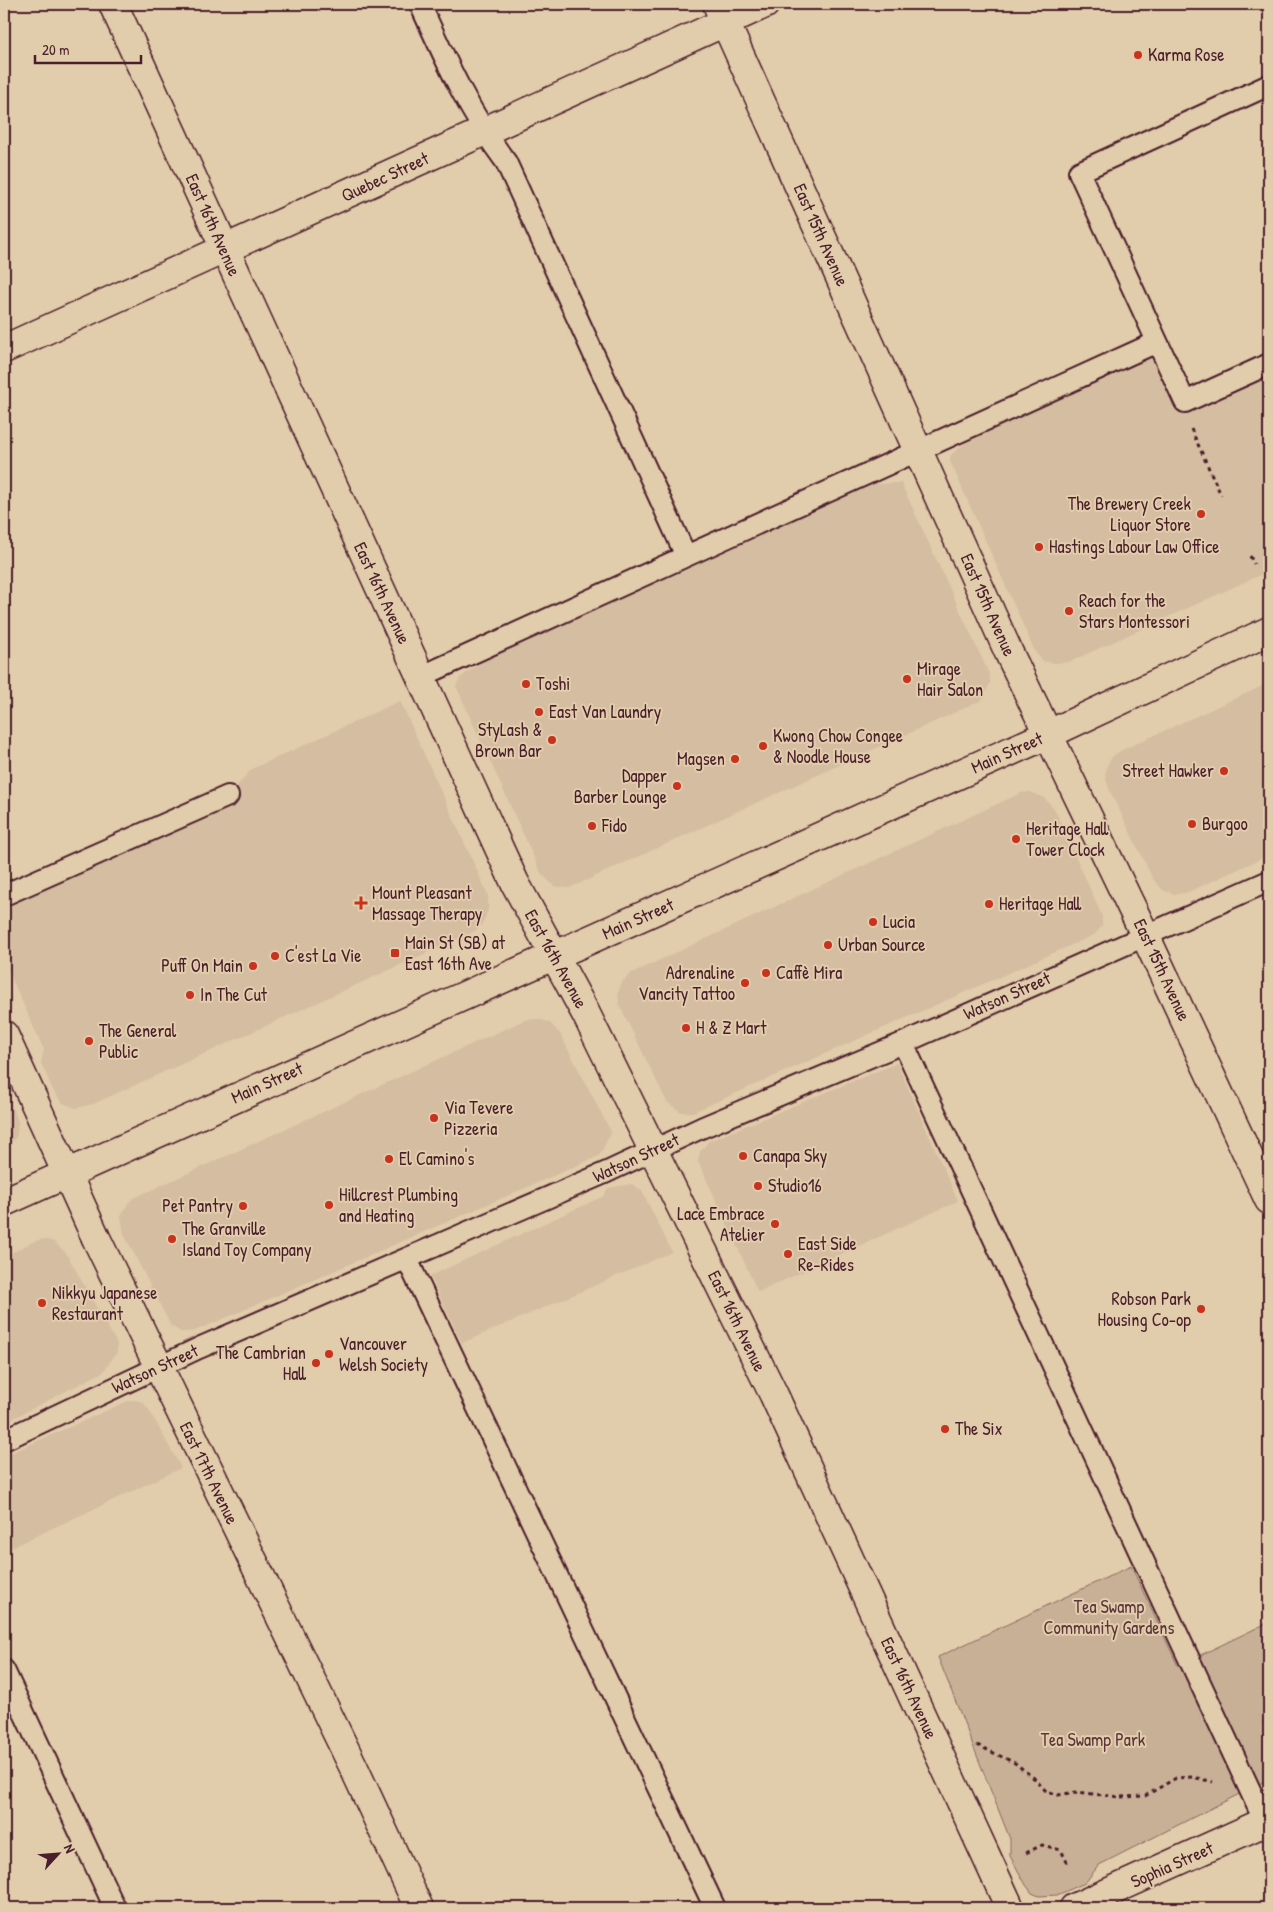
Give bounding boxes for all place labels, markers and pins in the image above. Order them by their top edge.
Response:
place label: Karma Rose [1148,42,1224,67]
marker: Karma Rose [1132,49,1144,61]
place label: The Brewery Creek Liquor Store [1068,491,1192,537]
marker: The Brewery Creek Liquor Store [1195,508,1207,520]
place label: Hastings Labour Law Office [1049,534,1219,559]
marker: Hastings Labour Law Office [1033,541,1045,553]
place label: Reach for the Stars Montessori [1079,588,1190,634]
marker: Reach for the Stars Montessori [1063,605,1075,617]
place label: Mirage Hair Salon [917,656,983,702]
place label: Toshi [536,671,570,696]
marker: Mirage Hair Salon [901,673,913,685]
marker: Toshi [520,678,532,690]
place label: East Van Laundry [549,699,662,724]
marker: East Van Laundry [533,706,545,718]
place label: StyLash & Brown Bar [475,717,542,763]
place label: Kwong Chow Congee & Noodle House [773,723,903,769]
marker: StyLash & Brown Bar [546,734,558,746]
marker: Kwong Chow Congee & Noodle House [757,740,769,752]
place label: Magsen [677,746,725,771]
marker: Magsen [729,753,741,765]
place label: Street Hawker [1123,758,1214,783]
place label: Dapper Barber Lounge [574,763,667,809]
marker: Street Hawker [1218,765,1230,777]
marker: Dapper Barber Lounge [671,780,683,792]
place label: Burgoo [1202,811,1248,836]
place label: Fido [601,813,627,838]
place label: Heritage Hall Tower Clock [1026,816,1109,862]
marker: Burgoo [1186,818,1198,830]
marker: Fido [586,820,598,832]
marker: Heritage Hall Tower Clock [1010,833,1022,845]
place label: Mount Pleasant Massage Therapy [372,880,483,926]
place label: Heritage Hall [999,891,1082,916]
marker: Mount Pleasant Massage Therapy [354,896,368,910]
marker: Heritage Hall [983,898,995,910]
place label: Lucia [883,909,915,934]
marker: Lucia [867,916,879,928]
place label: Main St (SB) at East 16th Ave [405,930,506,976]
place label: Urban Source [838,932,925,957]
marker: Urban Source [822,939,834,951]
place label: C'est La Vie [285,943,361,968]
marker: Main St (SB) at East 16th Ave [389,947,401,959]
marker: C'est La Vie [269,950,281,962]
place label: Puff On Main [161,953,243,978]
marker: Puff On Main [247,960,259,972]
place label: Adrenaline Vancity Tattoo [638,960,735,1006]
place label: Caffè Mira [776,960,842,985]
marker: Caffè Mira [760,967,772,979]
marker: Adrenaline Vancity Tattoo [739,977,751,989]
place label: In The Cut [200,982,268,1007]
marker: In The Cut [184,989,196,1001]
place label: H & Z Mart [696,1015,767,1040]
place label: The General Public [99,1018,176,1064]
marker: H & Z Mart [680,1022,692,1034]
marker: The General Public [83,1035,95,1047]
place label: Via Tevere Pizzeria [444,1095,513,1141]
marker: Via Tevere Pizzeria [428,1112,440,1124]
place label: Canapa Sky [753,1143,828,1168]
place label: El Camino's [399,1146,474,1171]
marker: Canapa Sky [737,1150,749,1162]
marker: El Camino's [383,1153,395,1165]
place label: Studio16 [768,1173,822,1198]
marker: Studio16 [752,1180,764,1192]
place label: Hillcrest Plumbing and Heating [339,1182,458,1228]
place label: Pet Pantry [162,1193,233,1218]
marker: Hillcrest Plumbing and Heating [323,1199,335,1211]
marker: Pet Pantry [237,1200,249,1212]
place label: Lace Embrace Atelier [677,1201,765,1247]
place label: The Granville Island Toy Company [182,1216,312,1262]
marker: Lace Embrace Atelier [769,1218,781,1230]
place label: East Side Re-Rides [798,1231,857,1277]
marker: The Granville Island Toy Company [166,1233,178,1245]
marker: East Side Re-Rides [782,1248,794,1260]
place label: Nikkyu Japanese Restaurant [52,1280,157,1326]
place label: Robson Park Housing Co-op [1098,1286,1192,1332]
marker: Nikkyu Japanese Restaurant [36,1297,48,1309]
marker: Robson Park Housing Co-op [1195,1303,1207,1315]
place label: Vancouver Welsh Society [339,1331,429,1377]
place label: The Cambrian Hall [216,1340,306,1386]
marker: Vancouver Welsh Society [323,1348,335,1360]
marker: The Cambrian Hall [310,1357,322,1369]
place label: The Six [955,1416,1003,1441]
marker: The Six [939,1423,951,1435]

